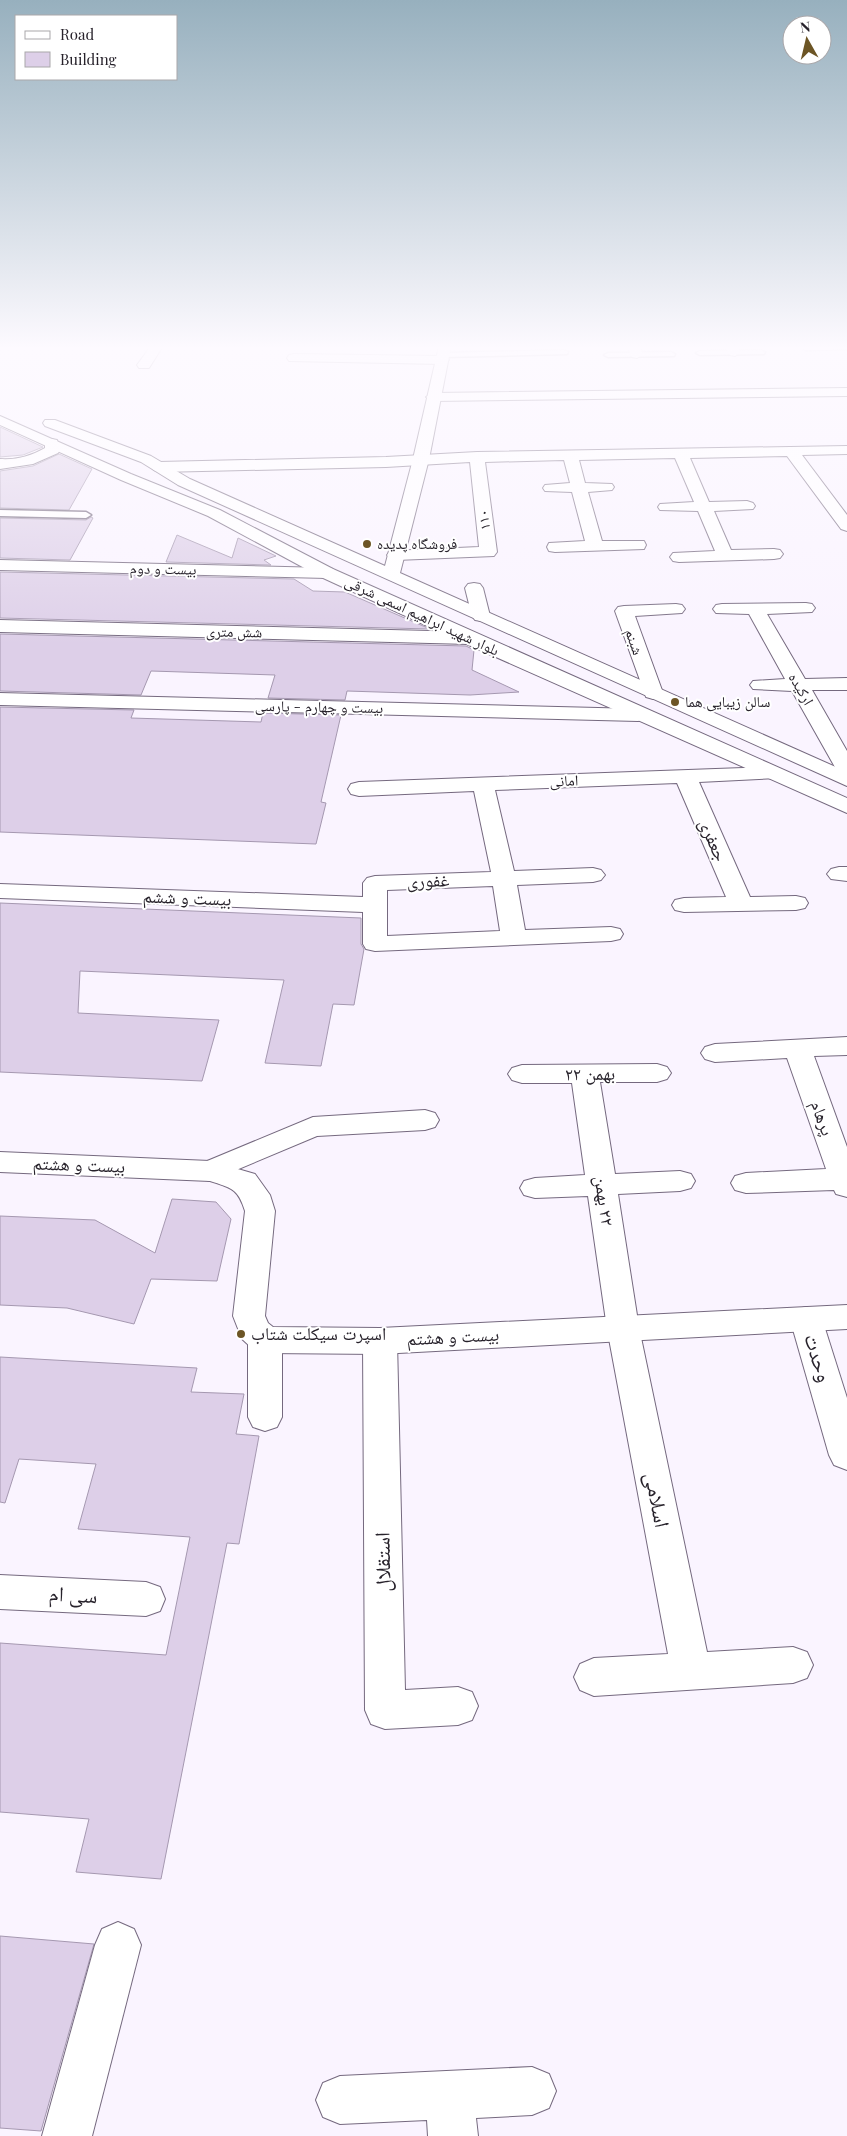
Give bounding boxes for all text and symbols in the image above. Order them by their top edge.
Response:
legend [15,15,178,80]
north arrow [782,15,832,65]
text: N [799,17,811,37]
text: Road [60,24,94,44]
text: Building [60,49,117,69]
street label: ۱۱۰ [472,509,494,531]
place label: فروشگاه پدیده [377,533,457,553]
marker: فروشگاه پدیده [361,538,373,550]
street label: بیست و دوم [129,557,197,580]
street label: بلوار شهید ابراهیم اسمی شرقی [342,571,503,661]
street label: شش متری [206,621,263,642]
street label: شبنم [620,626,649,658]
street label: ارکیده [785,669,819,708]
place label: سالن زیبایی هما [685,691,770,712]
street label: بیست و چهارم - پارسی [255,695,383,718]
marker: سالن زیبایی هما [669,696,681,708]
street label: امانی [549,770,579,791]
street label: جعفری [694,814,734,865]
street label: غفوری [406,867,450,893]
street label: بیست و ششم [142,883,232,912]
street label: ۲۲ بهمن [565,1061,615,1085]
street label: پرهام [805,1097,840,1139]
street label: بیست و هشتم [32,1150,126,1179]
street label: ٢٢ بهمن [590,1174,620,1228]
place label: اسپرت سیکلت شتاب [251,1321,386,1345]
street label: بیست و هشتم [406,1322,500,1351]
marker: اسپرت سیکلت شتاب [235,1328,247,1340]
street label: وحدت [799,1330,841,1385]
street label: اسلامی [639,1470,678,1530]
street label: استقلال [366,1532,396,1592]
street label: سی ام [48,1578,98,1610]

